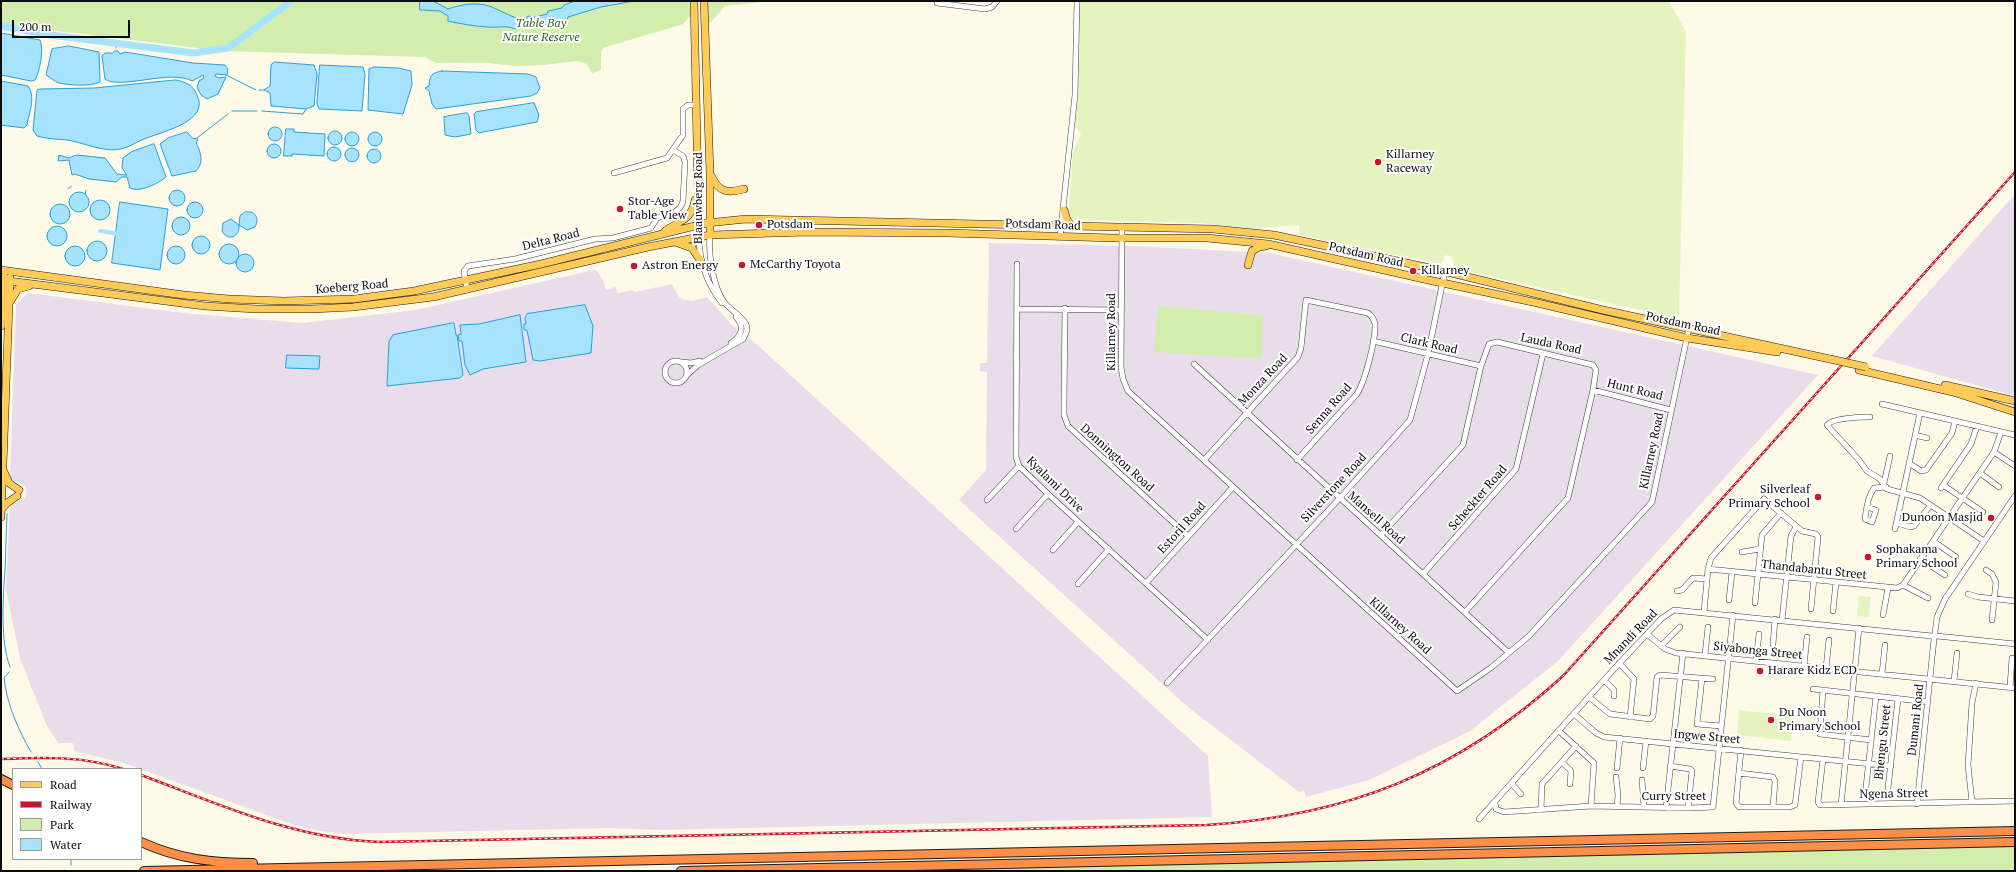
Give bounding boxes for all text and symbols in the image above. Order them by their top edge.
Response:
scale bar [14,12,132,38]
park label: Table Bay Nature Reserve [502,17,580,45]
text: 200 m [19,19,51,34]
place label: Killarney Raceway [1386,148,1434,176]
street label: Blaauwberg Road [692,152,706,244]
marker: Killarney Raceway [1373,157,1383,167]
place label: Stor-Age Table View [628,195,687,223]
marker: Stor-Age Table View [615,204,625,214]
street label: Potsdam Road [1005,216,1081,234]
place label: Potsdam [767,218,813,232]
marker: Potsdam [754,220,764,230]
street label: Delta Road [521,226,581,254]
street label: Potsdam Road [1327,239,1405,271]
place label: McCarthy Toyota [750,258,841,272]
place label: Astron Energy [642,259,718,273]
marker: McCarthy Toyota [737,260,747,270]
marker: Astron Energy [629,261,639,271]
place label: Killarney [1421,264,1469,278]
marker: Killarney [1408,266,1418,276]
street label: Koeberg Road [315,277,389,297]
street label: Killarney Road [1105,293,1119,371]
street label: Potsdam Road [1644,309,1722,339]
street label: Clark Road [1399,330,1459,358]
street label: Lauda Road [1519,331,1583,357]
street label: Monza Road [1235,351,1291,409]
street label: Hunt Road [1606,376,1664,404]
street label: Senna Road [1303,381,1355,437]
street label: Killarney Road [1637,411,1667,491]
street label: Donnington Road [1077,421,1157,495]
street label: Silverstone Road [1298,450,1370,526]
street label: Kyalami Drive [1023,454,1087,516]
street label: Scheckter Road [1446,462,1510,534]
place label: Silverleaf Primary School [1728,483,1810,511]
street label: Mansell Road [1345,489,1407,547]
marker: Silverleaf Primary School [1813,492,1823,502]
street label: Estoril Road [1155,499,1209,557]
place label: Dunoon Masjid [1902,511,1983,525]
marker: Dunoon Masjid [1986,513,1996,523]
place label: Sophakama Primary School [1876,543,1958,571]
marker: Sophakama Primary School [1863,552,1873,562]
street label: Thandabantu Street [1760,557,1868,583]
street label: Killarney Road [1366,595,1434,657]
street label: Mnandi Road [1601,607,1661,667]
street label: Siyabonga Street [1713,639,1803,663]
place label: Harare Kidz ECD [1768,664,1857,678]
marker: Harare Kidz ECD [1755,666,1765,676]
street label: Dumani Road [1905,683,1927,757]
street label: Bhengu Street [1872,704,1894,780]
place label: Du Noon Primary School [1779,706,1861,734]
marker: Du Noon Primary School [1766,715,1776,725]
street label: Ingwe Street [1673,727,1741,747]
legend [12,768,142,860]
text: Road [50,777,77,792]
street label: Ngena Street [1859,786,1929,802]
street label: Curry Street [1641,790,1707,804]
text: Railway [50,797,92,812]
text: Park [50,817,74,832]
text: Water [50,837,82,852]

